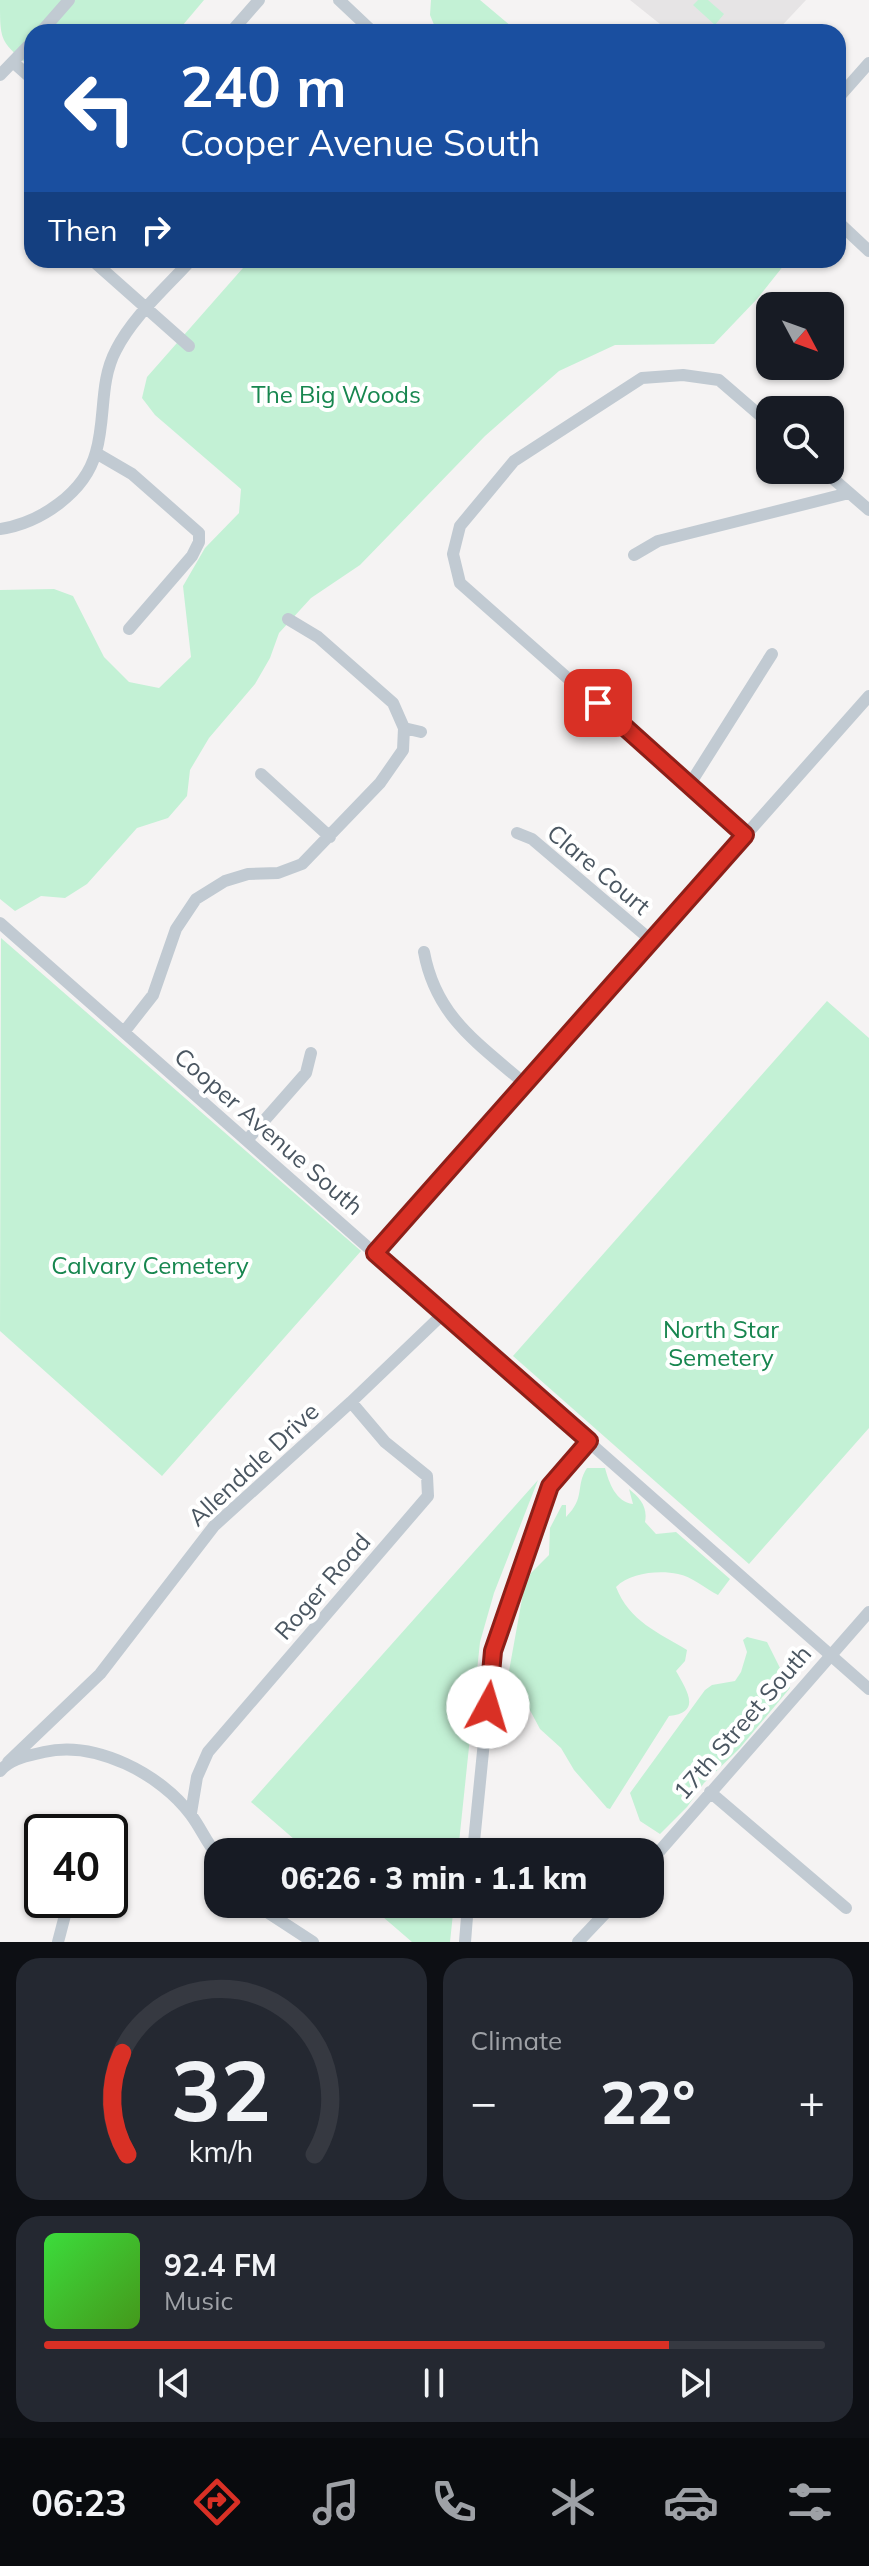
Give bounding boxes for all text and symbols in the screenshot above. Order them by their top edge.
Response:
text: 240 m [180,51,347,121]
icon: left [48,56,152,160]
text: Cooper Avenue South [180,120,540,165]
icon: right [134,208,178,252]
text: Then [48,211,118,249]
north arrow [756,292,844,380]
map controls [756,292,844,484]
park label: The Big Woods [251,379,421,409]
button: search [756,396,844,484]
pin [564,669,632,737]
icon: arrive [576,681,620,725]
street label: Clare Court [541,817,657,921]
street label: Cooper Avenue South [168,1041,370,1221]
park label: Calvary Cemetery [51,1250,249,1280]
park label: North Star Semetery [663,1314,779,1372]
street label: Allendale Drive [181,1396,325,1532]
street label: Roger Road [268,1527,376,1645]
street label: 17th Street South [667,1639,817,1805]
position arrow [446,1665,530,1749]
speed limit sign: 40 [24,1814,128,1918]
text: 06:26 · 3 min · 1.1 km [281,1859,587,1897]
text: Climate [471,2024,562,2057]
text: 32 [171,2037,271,2142]
text: 22° [600,2064,695,2139]
text: − [471,2074,497,2129]
text: + [799,2074,825,2129]
text: km/h [189,2133,254,2169]
text: 92.4 FM [164,2246,277,2284]
text: Music [164,2284,233,2317]
icon: previous [152,2361,196,2405]
icon: pause [412,2361,456,2405]
icon: next [673,2361,717,2405]
icon: directions [189,2474,245,2530]
icon: music [308,2474,364,2530]
icon: phone [426,2474,482,2530]
icon: climate [545,2474,601,2530]
icon: car [663,2474,719,2530]
icon: filters [782,2474,838,2530]
text: 06:23 [31,2480,127,2525]

